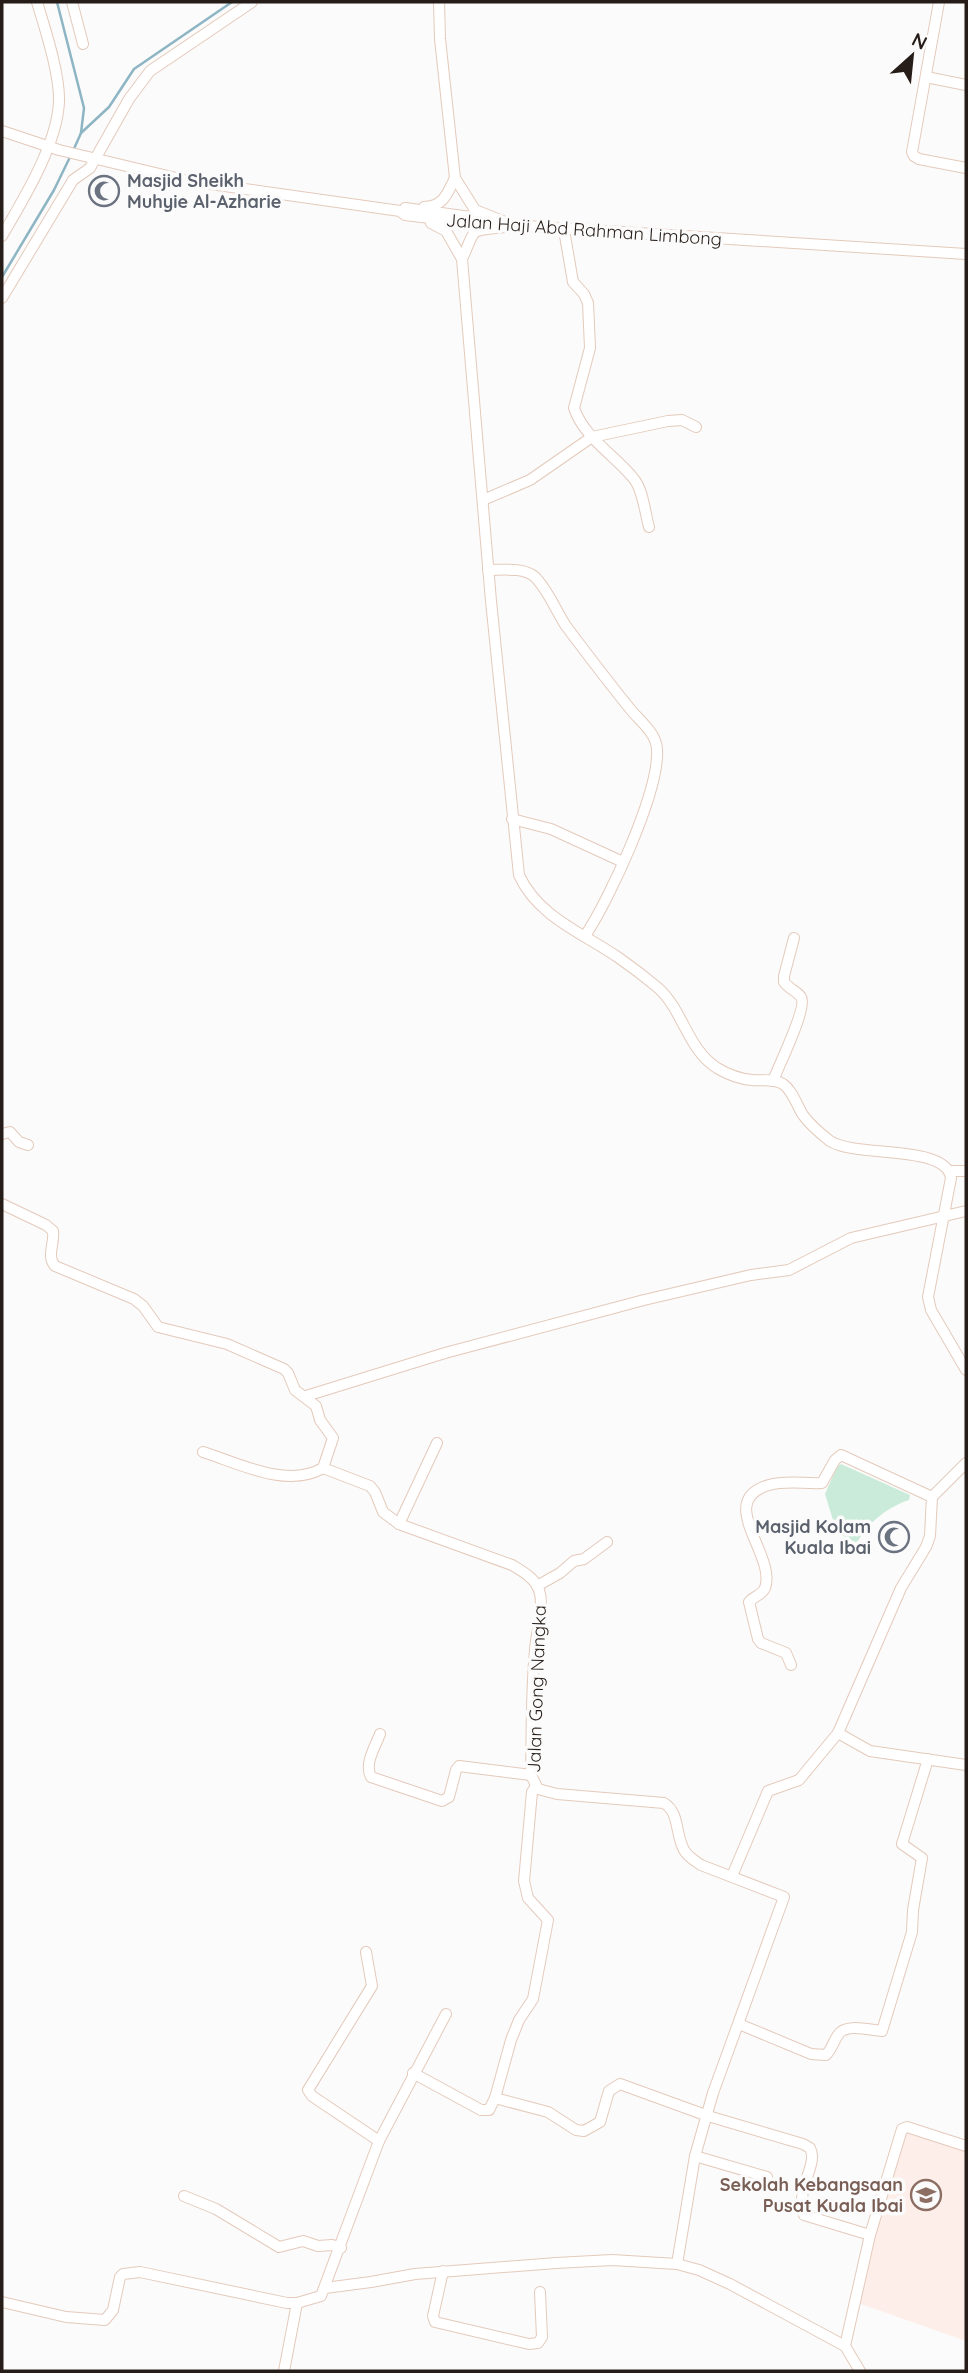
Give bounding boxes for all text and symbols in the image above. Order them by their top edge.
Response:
north arrow [877,21,947,91]
text: N [908,27,931,55]
place label: Masjid Sheikh Muhyie Al-Azharie [127,169,281,213]
mosque icon: Masjid Sheikh Muhyie Al-Azharie [87,174,121,208]
street label: Jalan Haji Abd Rahman Limbong [445,208,723,251]
place label: Masjid Kolam Kuala Ibai [755,1515,871,1559]
mosque icon: Masjid Kolam Kuala Ibai [877,1520,911,1554]
street label: Jalan Gong Nangka [522,1605,551,1773]
place label: Sekolah Kebangsaan Pusat Kuala Ibai [720,2173,903,2217]
school or university icon: Sekolah Kebangsaan Pusat Kuala Ibai [909,2178,943,2212]

